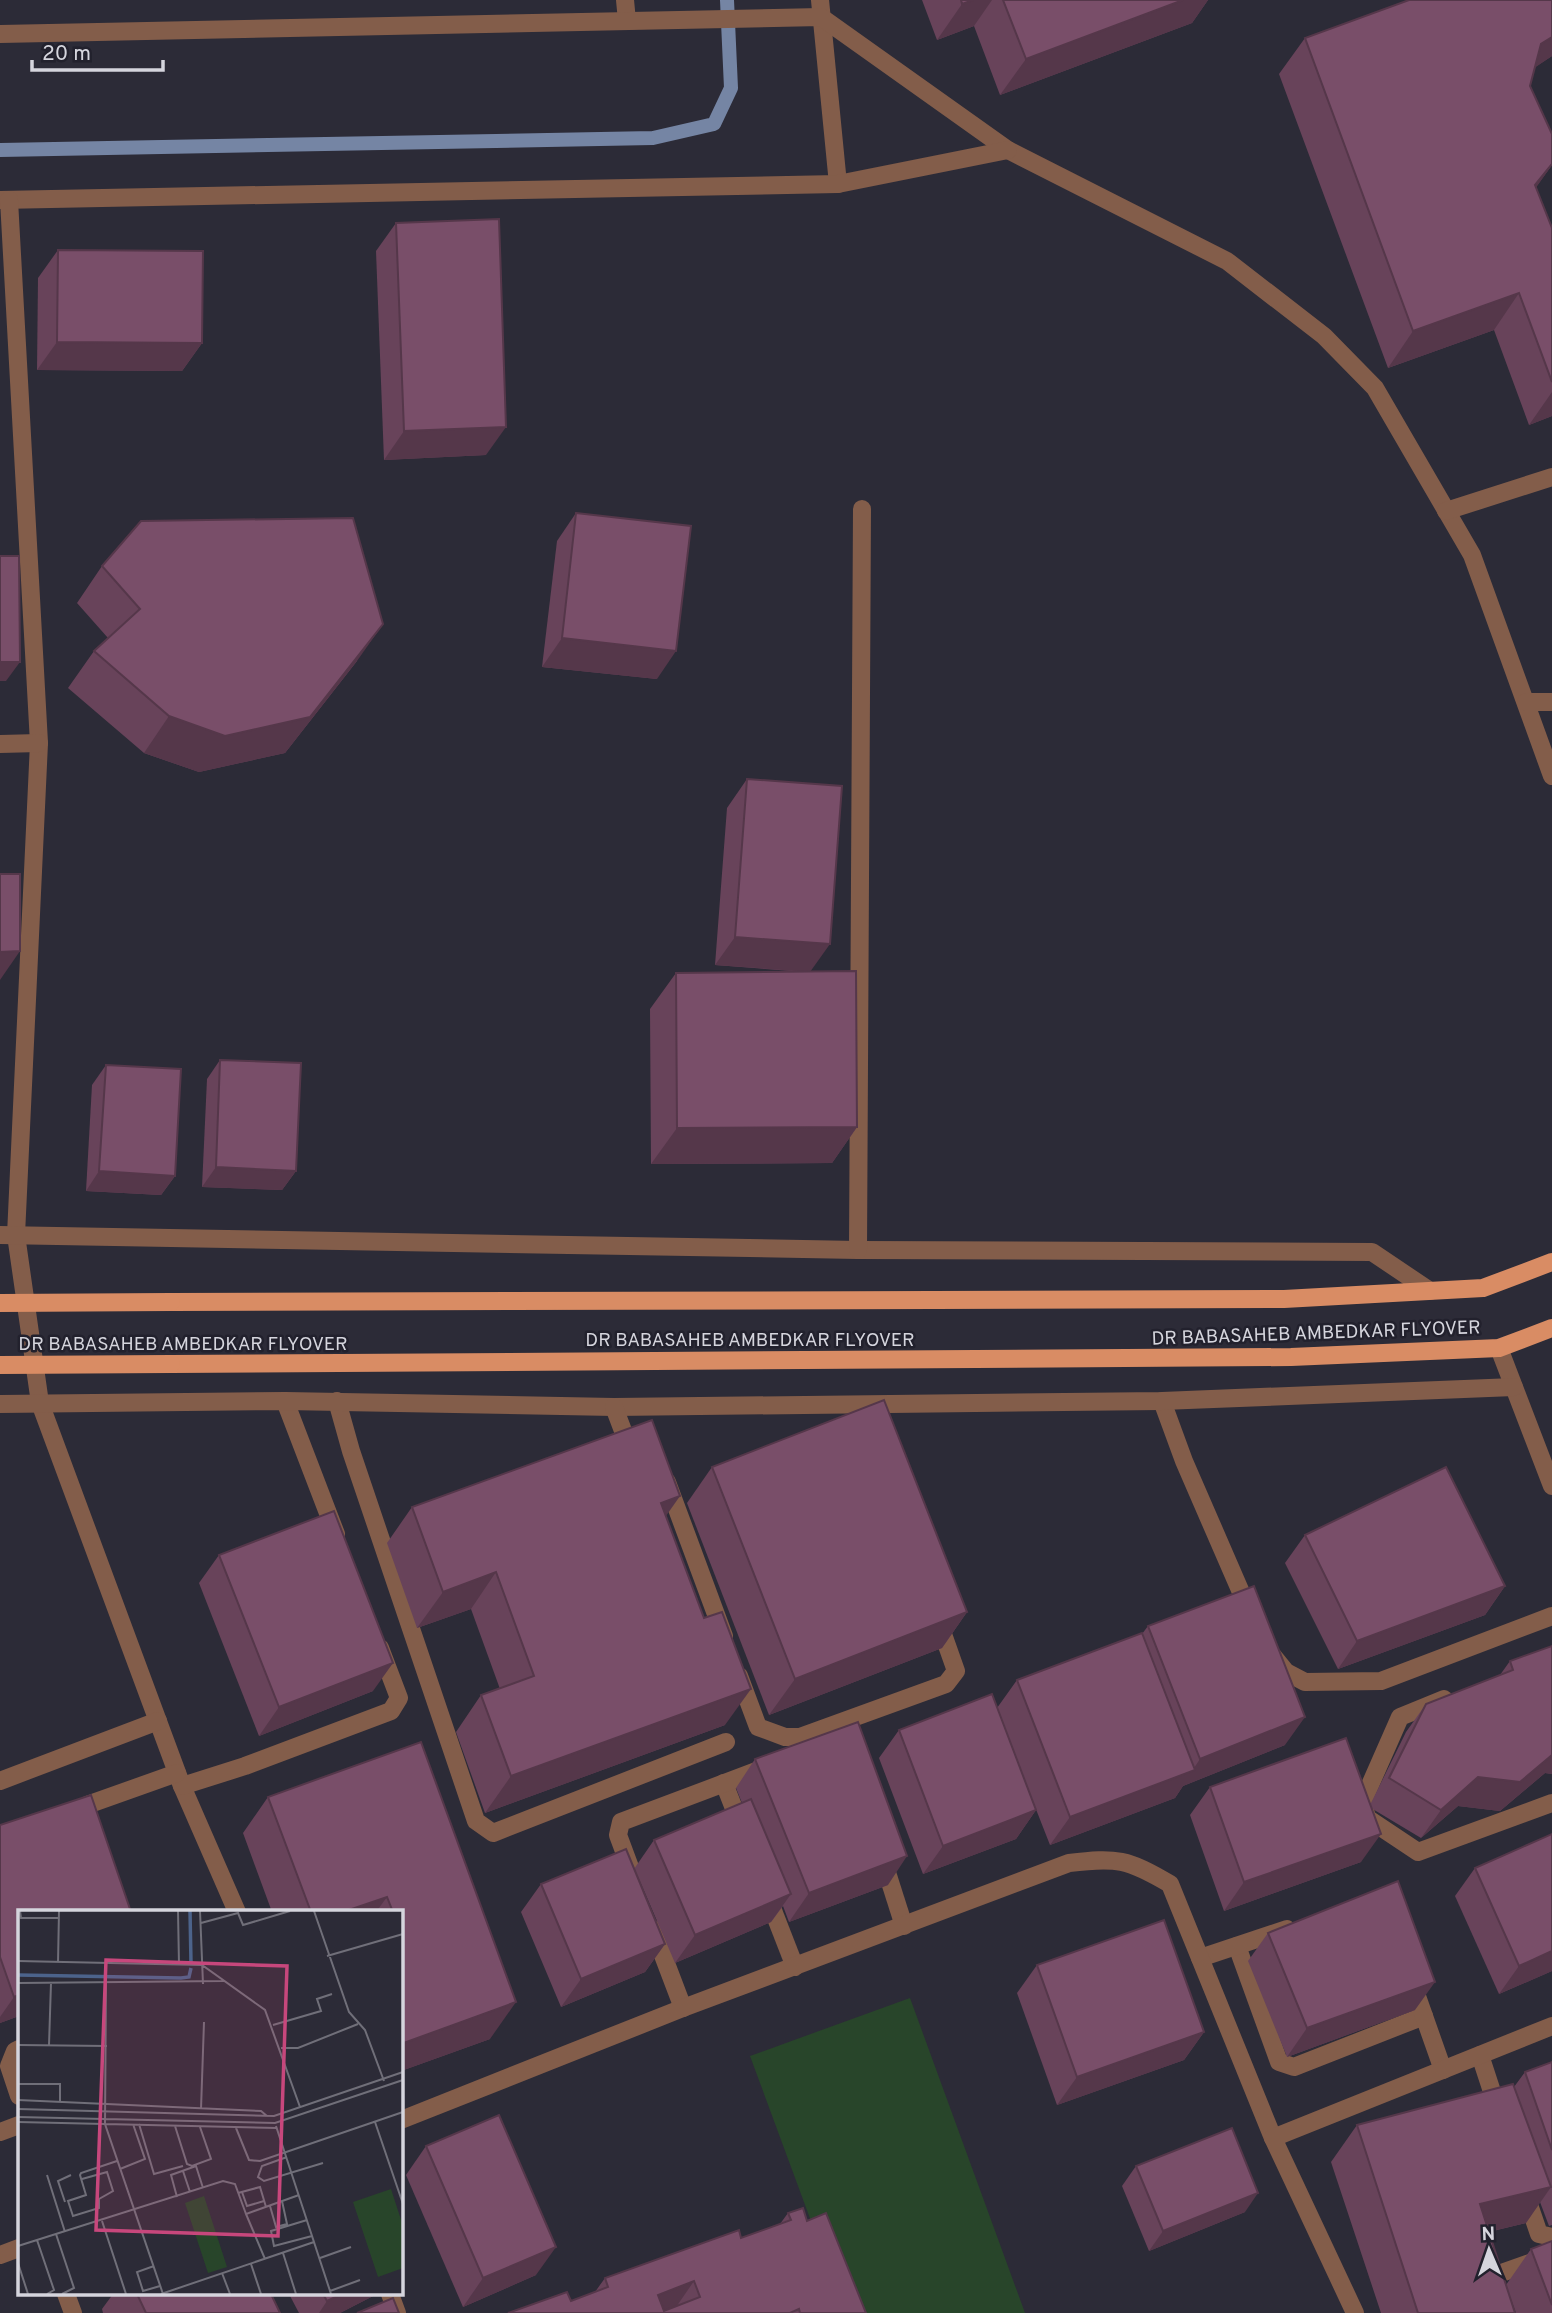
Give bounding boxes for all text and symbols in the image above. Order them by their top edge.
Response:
scale bar [32,28,163,72]
text: 20 m [42,41,91,68]
street label: DR BABASAHEB AMBEDKAR FLYOVER [1151,1316,1481,1352]
street label: DR BABASAHEB AMBEDKAR FLYOVER [585,1329,915,1353]
street label: DR BABASAHEB AMBEDKAR FLYOVER [18,1333,348,1357]
inset map [18,1910,402,2296]
north arrow [1454,2215,1524,2285]
text: N [1481,2223,1496,2247]

